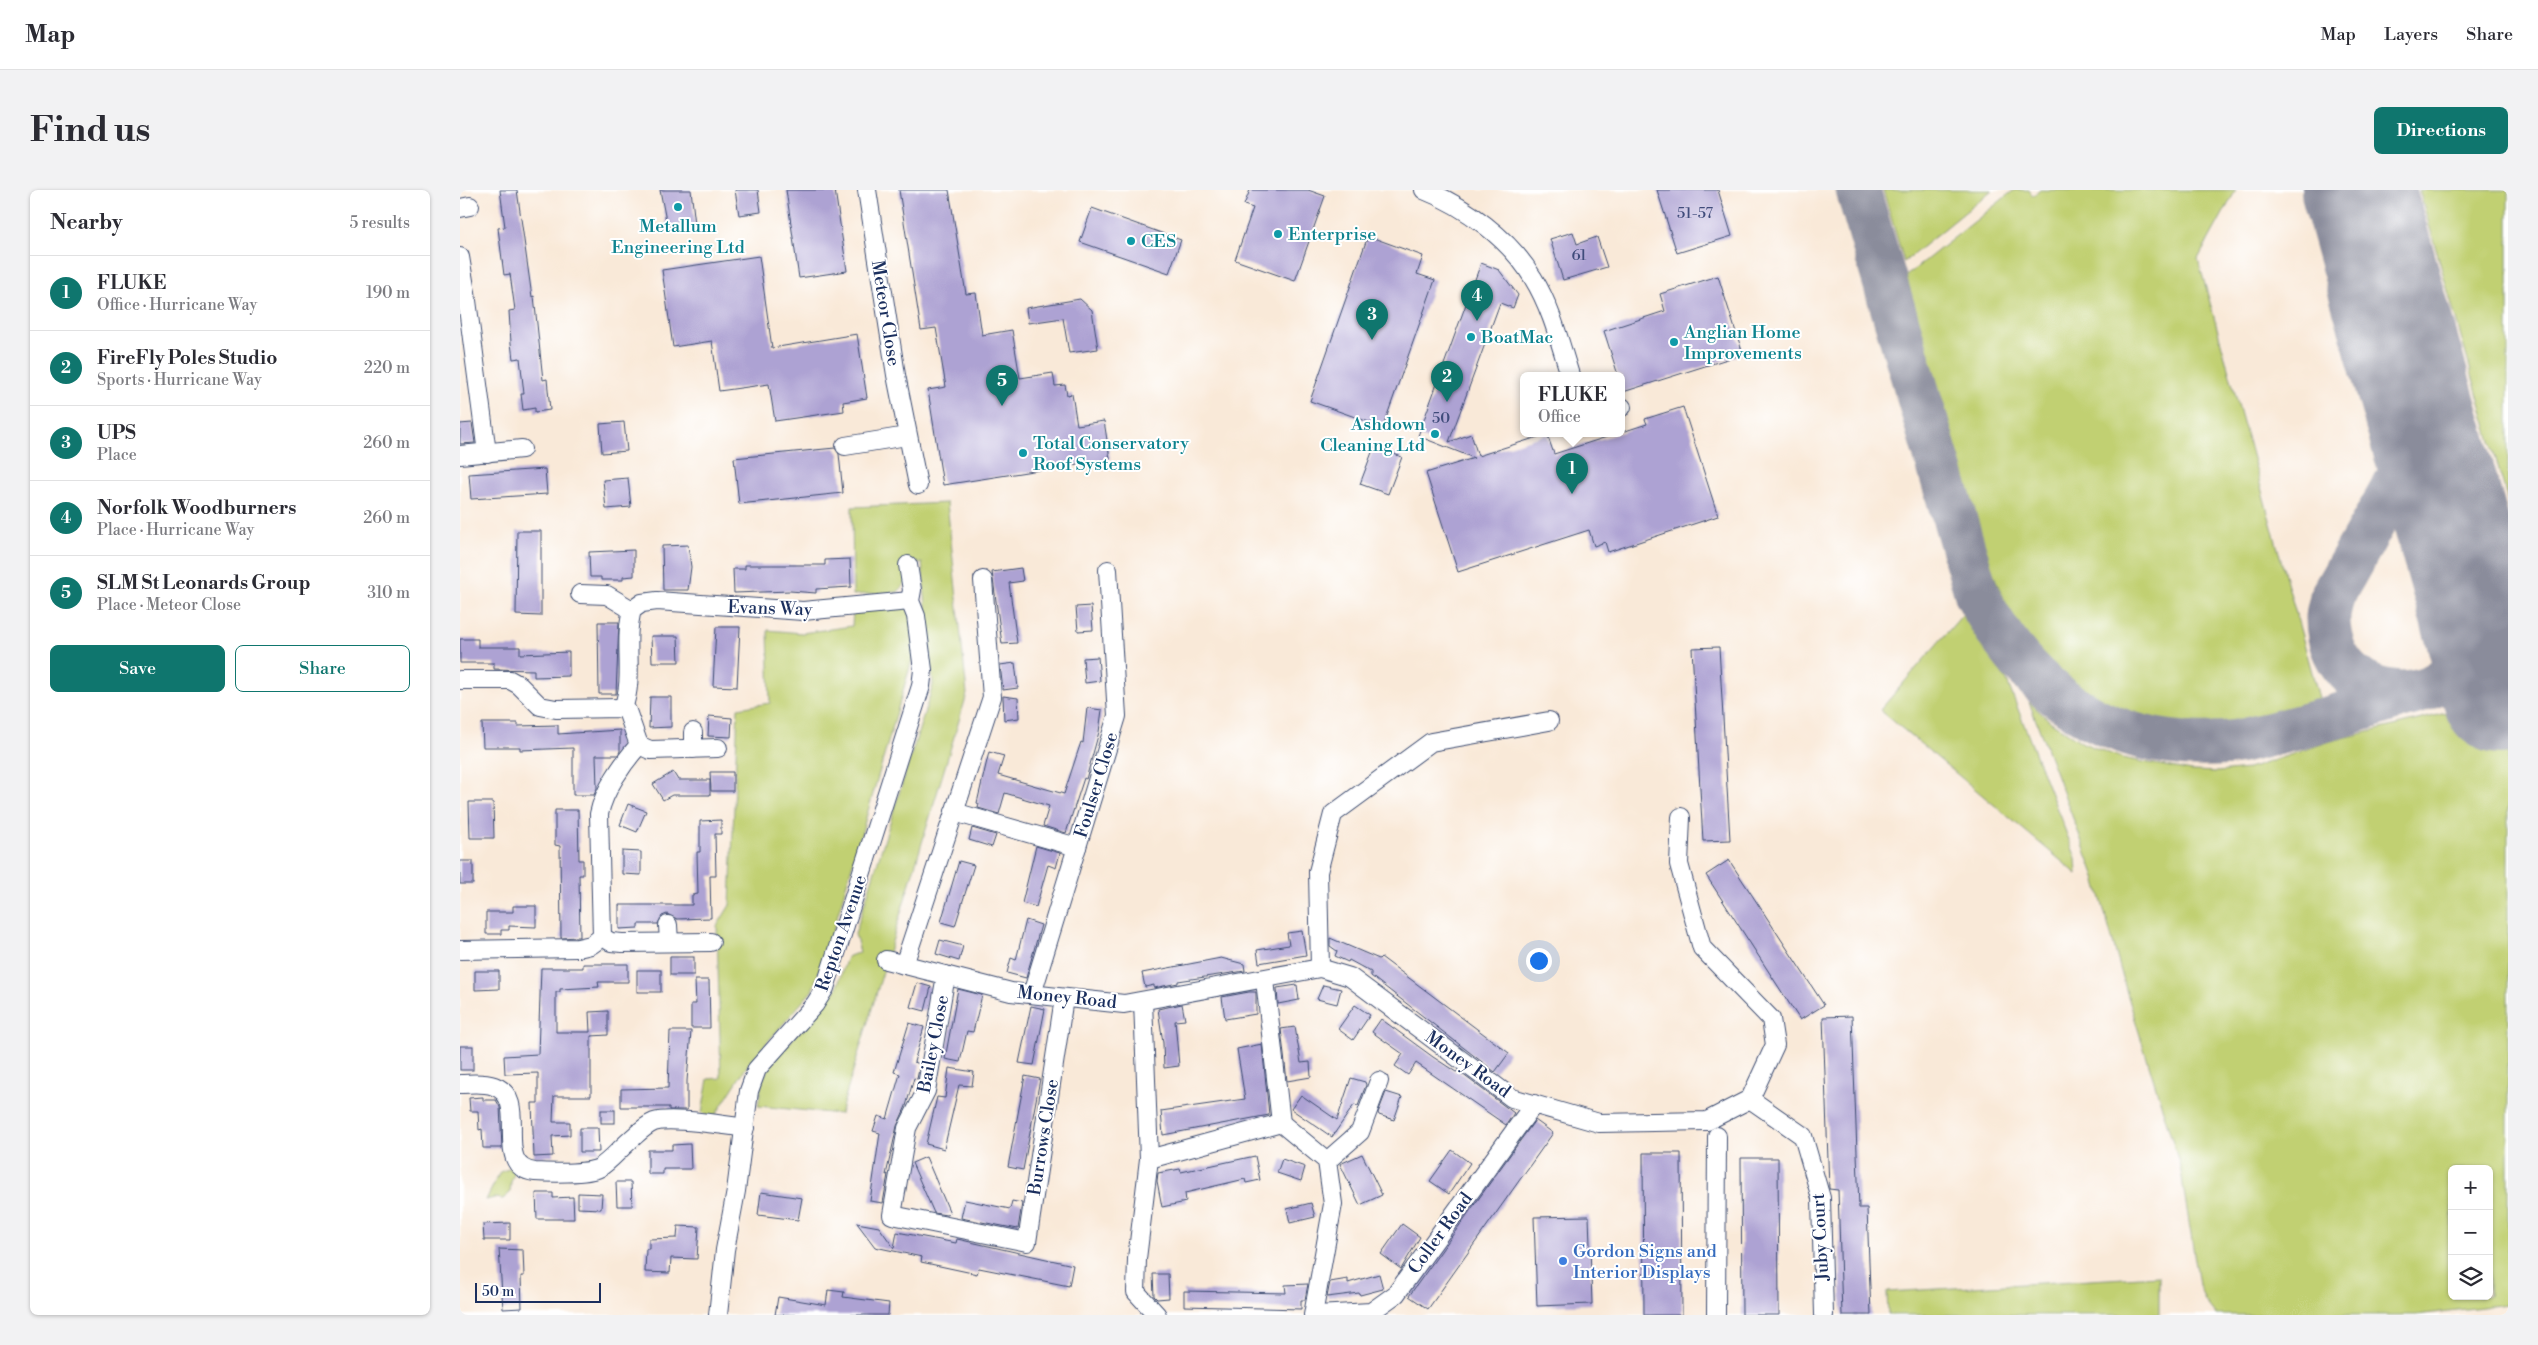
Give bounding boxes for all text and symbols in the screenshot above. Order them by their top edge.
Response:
text: Map [25,20,75,50]
text: Map [2321,23,2356,46]
text: Layers [2384,23,2438,46]
text: Share [2466,23,2513,46]
button: Directions [2374,107,2508,154]
text: Find us [30,109,150,152]
marker: Metallum Engineering Ltd [672,201,684,213]
house number: 51-57 [1677,204,1713,223]
text: Nearby [50,210,123,236]
text: 5 results [349,213,410,233]
place label: Metallum Engineering Ltd [611,215,746,259]
place label: Enterprise [1288,223,1376,246]
marker: Enterprise [1272,228,1284,240]
place label: CES [1141,230,1176,253]
marker: CES [1125,235,1137,247]
house number: 61 [1571,246,1587,265]
street label: Meteor Close [866,259,905,368]
text: FLUKE [97,271,166,295]
pin: 4 [1461,280,1493,321]
text: 1 [62,283,70,303]
text: 190 m [366,283,410,303]
text: Office · Hurricane Way [97,295,257,315]
pin: 3 [1356,299,1388,340]
place label: Anglian Home Improvements [1683,321,1802,365]
place label: BoatMac [1480,326,1553,349]
marker: BoatMac [1465,331,1477,343]
marker: Anglian Home Improvements [1668,336,1680,348]
text: FireFly Poles Studio [97,346,277,370]
text: 2 [61,358,71,378]
text: 220 m [364,358,410,378]
pin: 2 [1431,361,1463,402]
pin: 5 [986,365,1018,406]
text: Sports · Hurricane Way [97,370,262,390]
popup [1520,372,1625,437]
text: FLUKE [1538,383,1607,407]
text: Office [1538,407,1581,427]
house number: 50 [1432,409,1450,428]
place label: Ashdown Cleaning Ltd [1320,413,1426,457]
text: UPS [97,421,136,445]
marker: Ashdown Cleaning Ltd [1429,428,1441,440]
place label: Total Conservatory Roof Systems [1033,432,1189,476]
text: 3 [61,433,71,453]
text: 260 m [363,433,410,453]
text: Place [97,445,137,465]
marker: Total Conservatory Roof Systems [1017,447,1029,459]
pin: 1 [1556,453,1588,494]
text: Norfolk Woodburners [97,496,296,520]
text: 4 [61,508,71,528]
text: 260 m [363,508,410,528]
text: Place · Hurricane Way [97,520,254,540]
text: SLM St Leonards Group [97,571,311,595]
text: 5 [61,583,71,603]
text: 310 m [367,583,410,603]
text: Place · Meteor Close [97,595,241,615]
street label: Evans Way [727,596,813,621]
button: Save [50,645,225,692]
button: Share [235,645,410,692]
street label: Foulser Close [1069,729,1123,841]
street label: Repton Avenue [811,872,872,995]
your location [1526,948,1552,974]
street label: Money Road [1016,981,1119,1014]
street label: Bailey Close [913,993,954,1096]
street label: Money Road [1421,1026,1516,1104]
street label: Burrows Close [1023,1077,1064,1198]
map controls [2448,1165,2493,1300]
button: + [2448,1165,2493,1210]
street label: Coller Road [1403,1187,1478,1279]
street label: Juby Court [1807,1192,1834,1282]
button: − [2448,1210,2493,1255]
place label: Gordon Signs and Interior Displays [1573,1240,1718,1284]
marker: Gordon Signs and Interior Displays [1557,1255,1569,1267]
button: layers [2448,1255,2493,1300]
scale bar [475,1280,601,1303]
text: 50 m [482,1283,514,1301]

